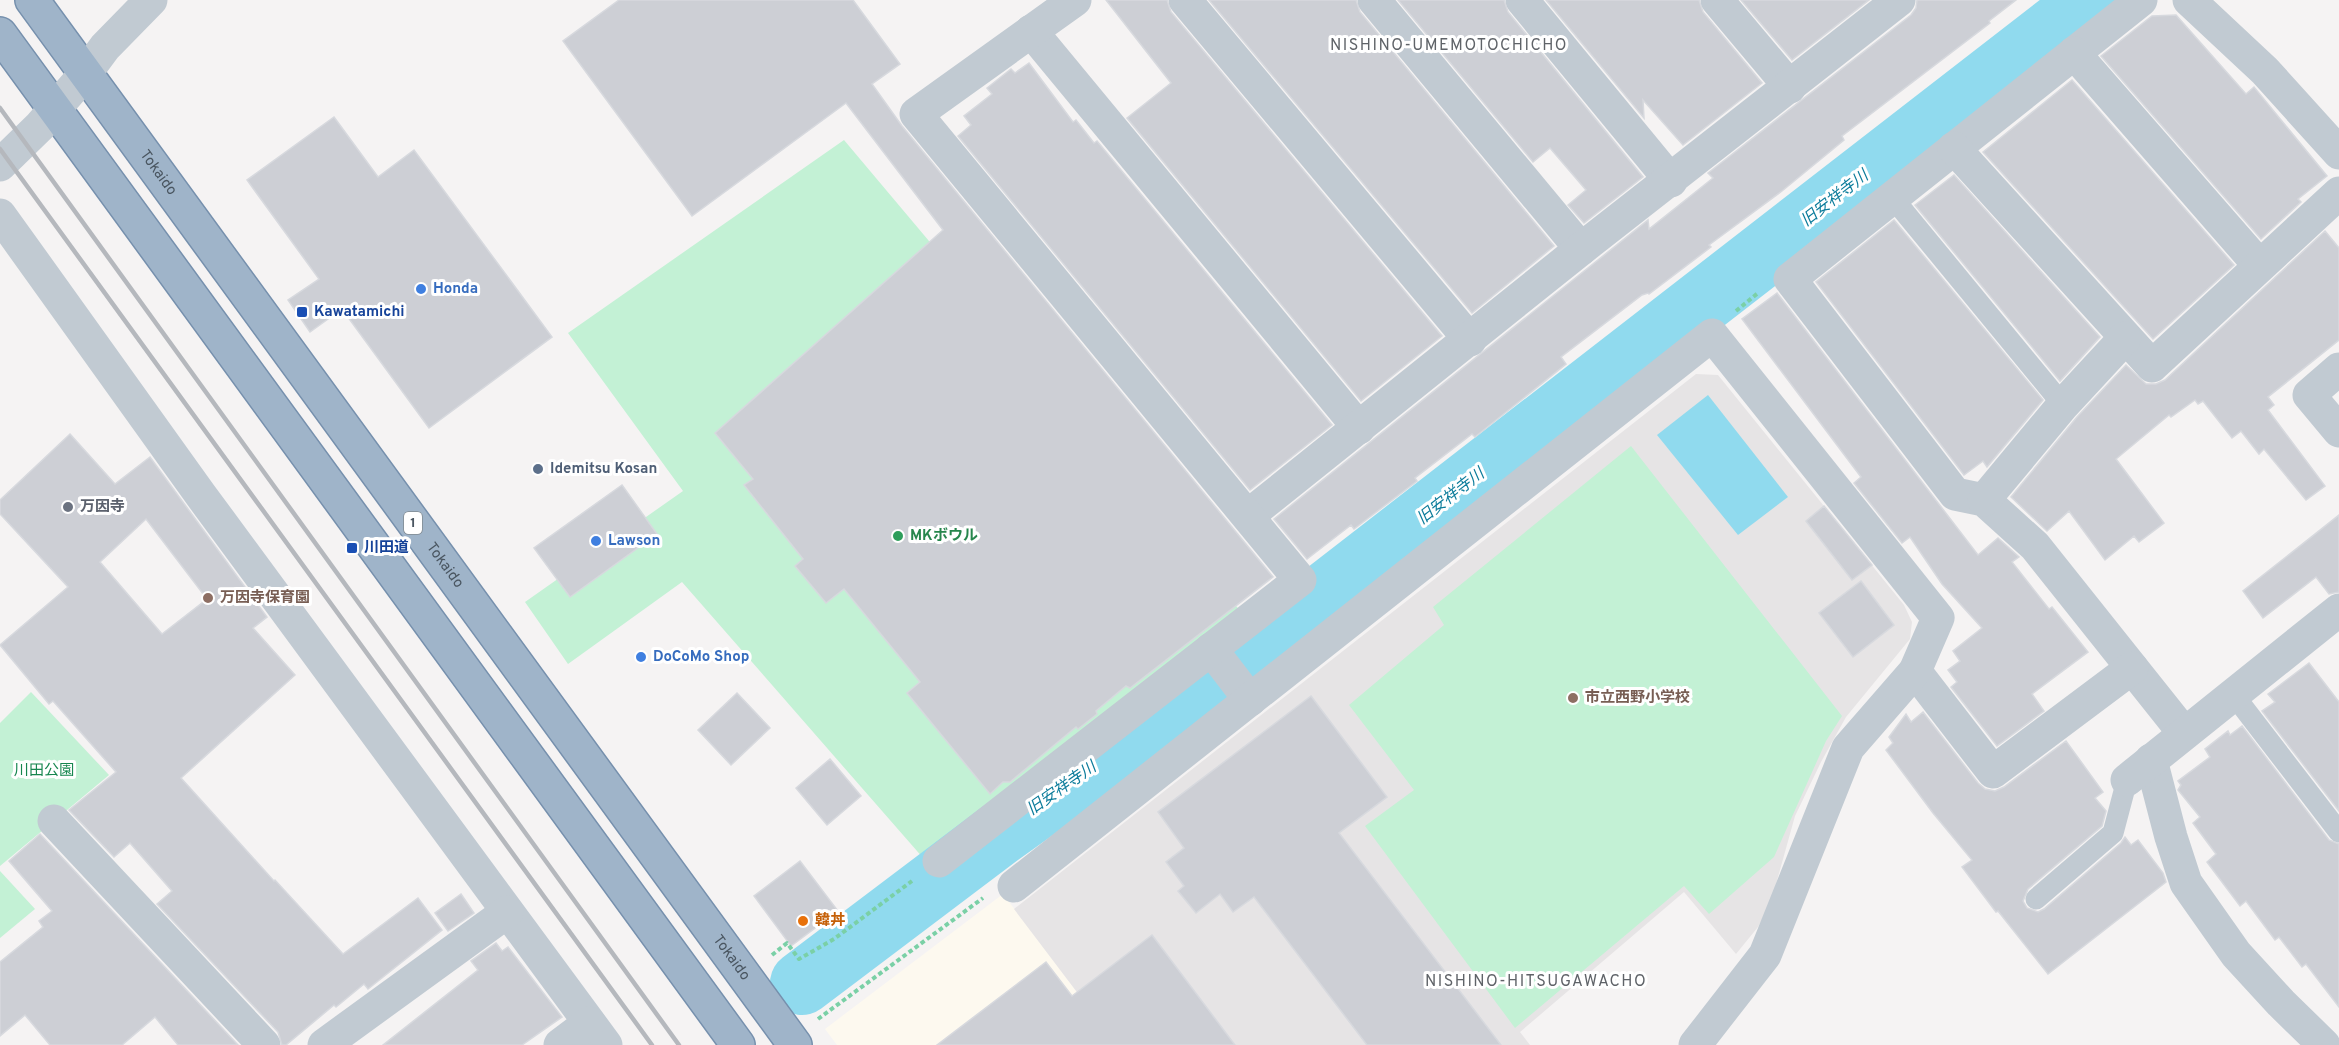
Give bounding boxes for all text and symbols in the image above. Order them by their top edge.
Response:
district label: NISHINO-UMEMOTOCHICHO [1330,36,1568,56]
street label: Tokaido [135,146,181,199]
water label: 旧安祥寺川 [1797,165,1874,232]
place label: Honda [433,280,478,299]
marker: Honda [414,282,428,296]
place label: Kawatamichi [314,303,405,322]
marker: Kawatamichi [295,305,309,319]
place label: Idemitsu Kosan [550,460,657,479]
marker: Idemitsu Kosan [531,462,545,476]
water label: 旧安祥寺川 [1413,463,1490,530]
place label: 万因寺 [80,498,125,517]
marker: 万因寺 [61,500,75,514]
road number: 1 [404,512,422,534]
place label: MKボウル [910,527,978,546]
marker: MKボウル [891,529,905,543]
place label: Lawson [608,532,660,551]
marker: Lawson [589,534,603,548]
place label: 川田道 [364,539,409,558]
street label: Tokaido [422,539,468,592]
marker: 川田道 [345,541,359,555]
place label: 万因寺保育園 [220,589,310,608]
marker: 万因寺保育園 [201,591,215,605]
place label: DoCoMo Shop [653,648,749,667]
marker: DoCoMo Shop [634,650,648,664]
place label: 市立西野小学校 [1585,689,1690,708]
marker: 市立西野小学校 [1566,691,1580,705]
water label: 旧安祥寺川 [1023,757,1102,820]
park label: 川田公園 [14,762,74,781]
place label: 韓丼 [815,911,845,931]
marker: 韓丼 [796,914,810,928]
street label: Tokaido [708,931,754,984]
district label: NISHINO-HITSUGAWACHO [1425,972,1647,992]

